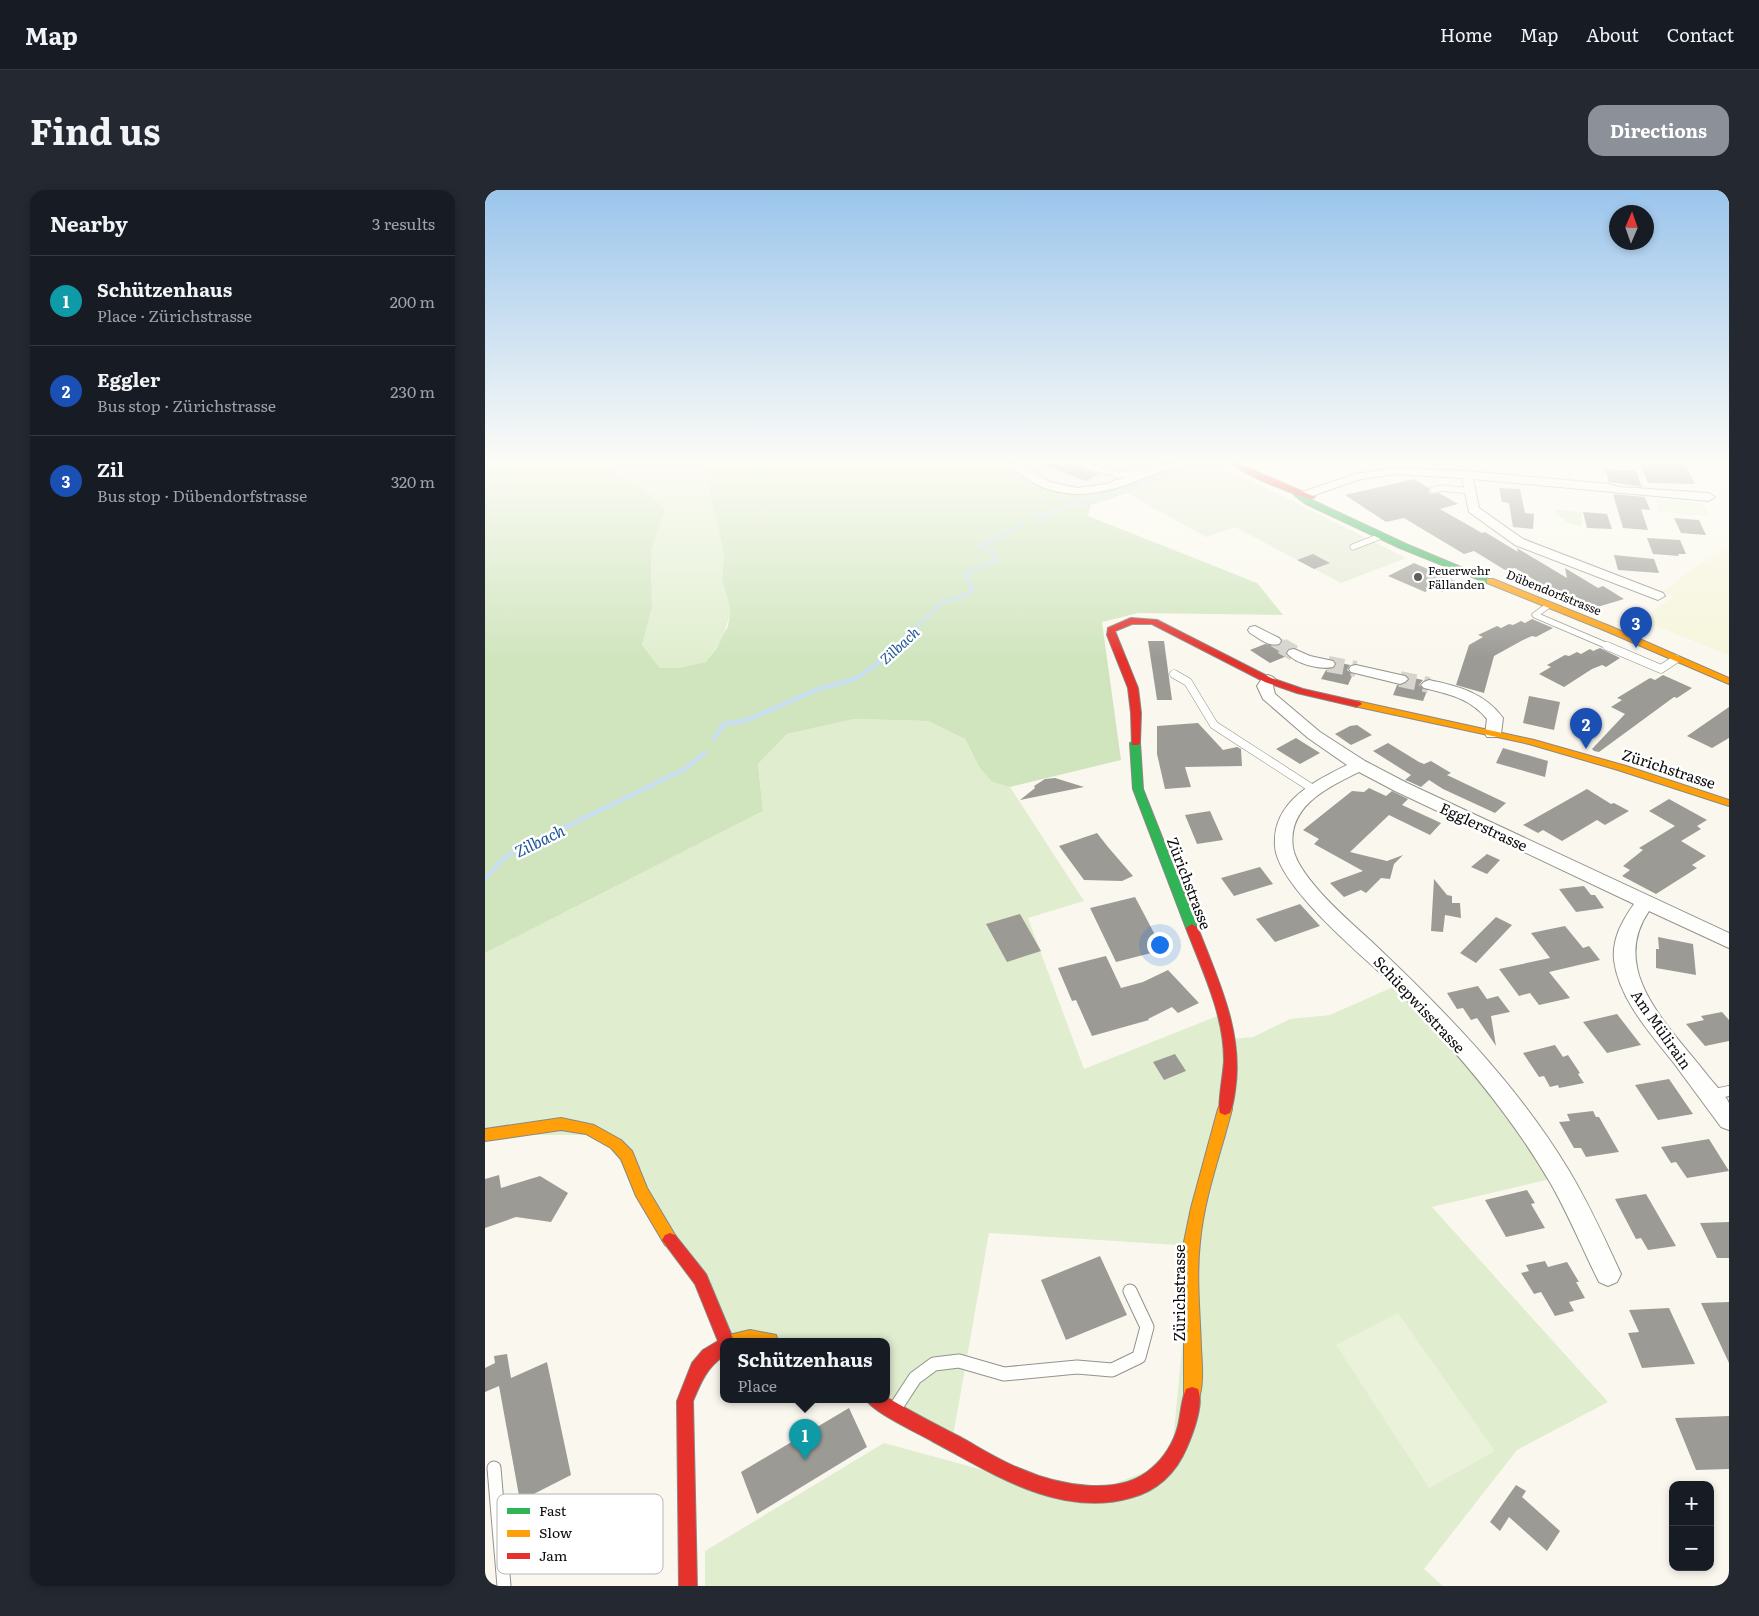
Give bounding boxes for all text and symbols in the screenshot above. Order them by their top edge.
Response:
text: Map [25,17,78,52]
text: Home [1440,21,1492,48]
text: Map [1520,21,1558,48]
text: About [1586,21,1639,48]
text: Contact [1667,21,1734,48]
text: Find us [30,104,160,156]
button: Directions [1588,105,1729,156]
north arrow [1609,205,1654,250]
text: Nearby [50,207,128,238]
text: 3 results [372,211,435,235]
text: Schützenhaus [97,275,232,303]
text: 1 [63,289,69,313]
text: 200 m [390,289,435,313]
text: Place · Zürichstrasse [97,303,252,327]
text: Eggler [97,365,160,393]
text: 2 [62,379,70,403]
text: 230 m [390,379,435,403]
text: Bus stop · Zürichstrasse [97,393,276,417]
text: Zil [97,455,124,483]
text: 3 [62,469,70,493]
text: 320 m [391,469,435,493]
text: Bus stop · Dübendorfstrasse [97,483,307,507]
place label: Feuerwehr Fällanden [1428,561,1490,593]
street label: Dübendorfstrasse [1504,565,1604,619]
marker: Feuerwehr Fällanden [1412,571,1424,583]
pin: 3 [1620,607,1652,648]
water label: Zilbach [875,621,924,668]
pin: 2 [1570,708,1602,749]
street label: Zürichstrasse [1619,742,1719,794]
street label: Egglerstrasse [1436,796,1532,856]
water label: Zilbach [510,817,569,863]
street label: Zürichstrasse [1162,833,1218,933]
your location [1147,932,1173,958]
street label: Schüepwisstrasse [1369,950,1471,1058]
street label: Am Mülirain [1626,985,1698,1074]
street label: Zürichstrasse [1167,1244,1190,1342]
popup [720,1338,890,1403]
text: Schützenhaus [737,1345,873,1373]
text: Place [737,1373,777,1397]
pin: 1 [789,1419,821,1460]
map controls [1669,1481,1714,1571]
button: + [1669,1481,1714,1526]
legend [497,1494,663,1574]
text: Fast [539,1500,567,1520]
text: Slow [539,1522,572,1542]
button: − [1669,1526,1714,1571]
text: Jam [539,1545,568,1565]

